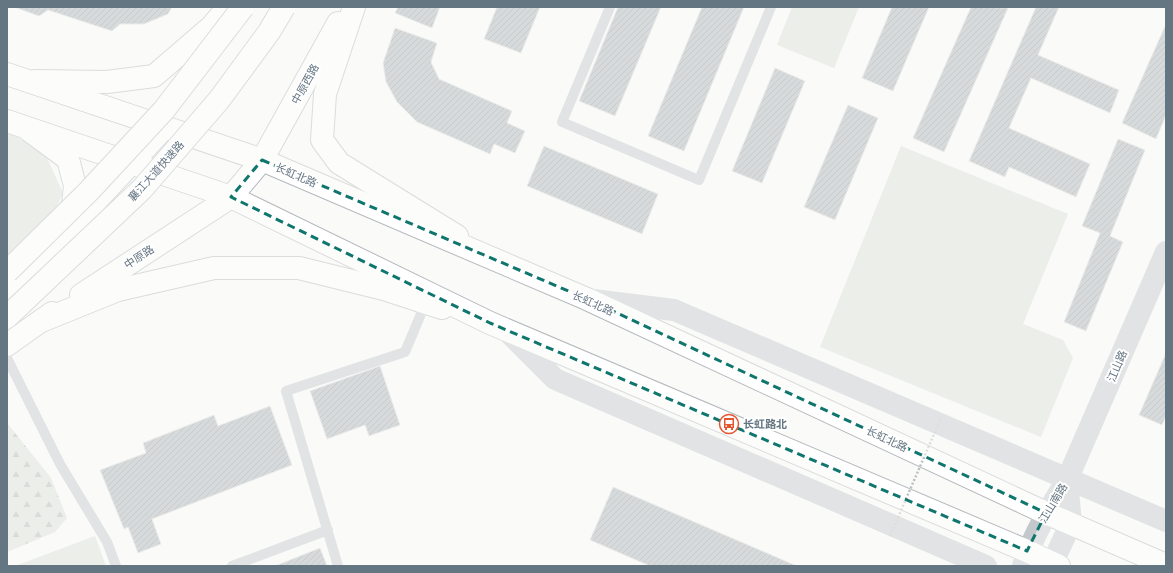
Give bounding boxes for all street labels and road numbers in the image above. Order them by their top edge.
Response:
street label: 中原西路 [288,61,321,106]
street label: 襄江大道快速路 [125,138,186,204]
street label: 长虹北路 [273,160,319,189]
street label: 中原路 [121,242,156,271]
street label: 长虹北路 [570,288,616,317]
street label: 江山路 [1104,348,1129,384]
street label: 长虹北路 [865,423,910,454]
street label: 江山南路 [1036,481,1069,525]

